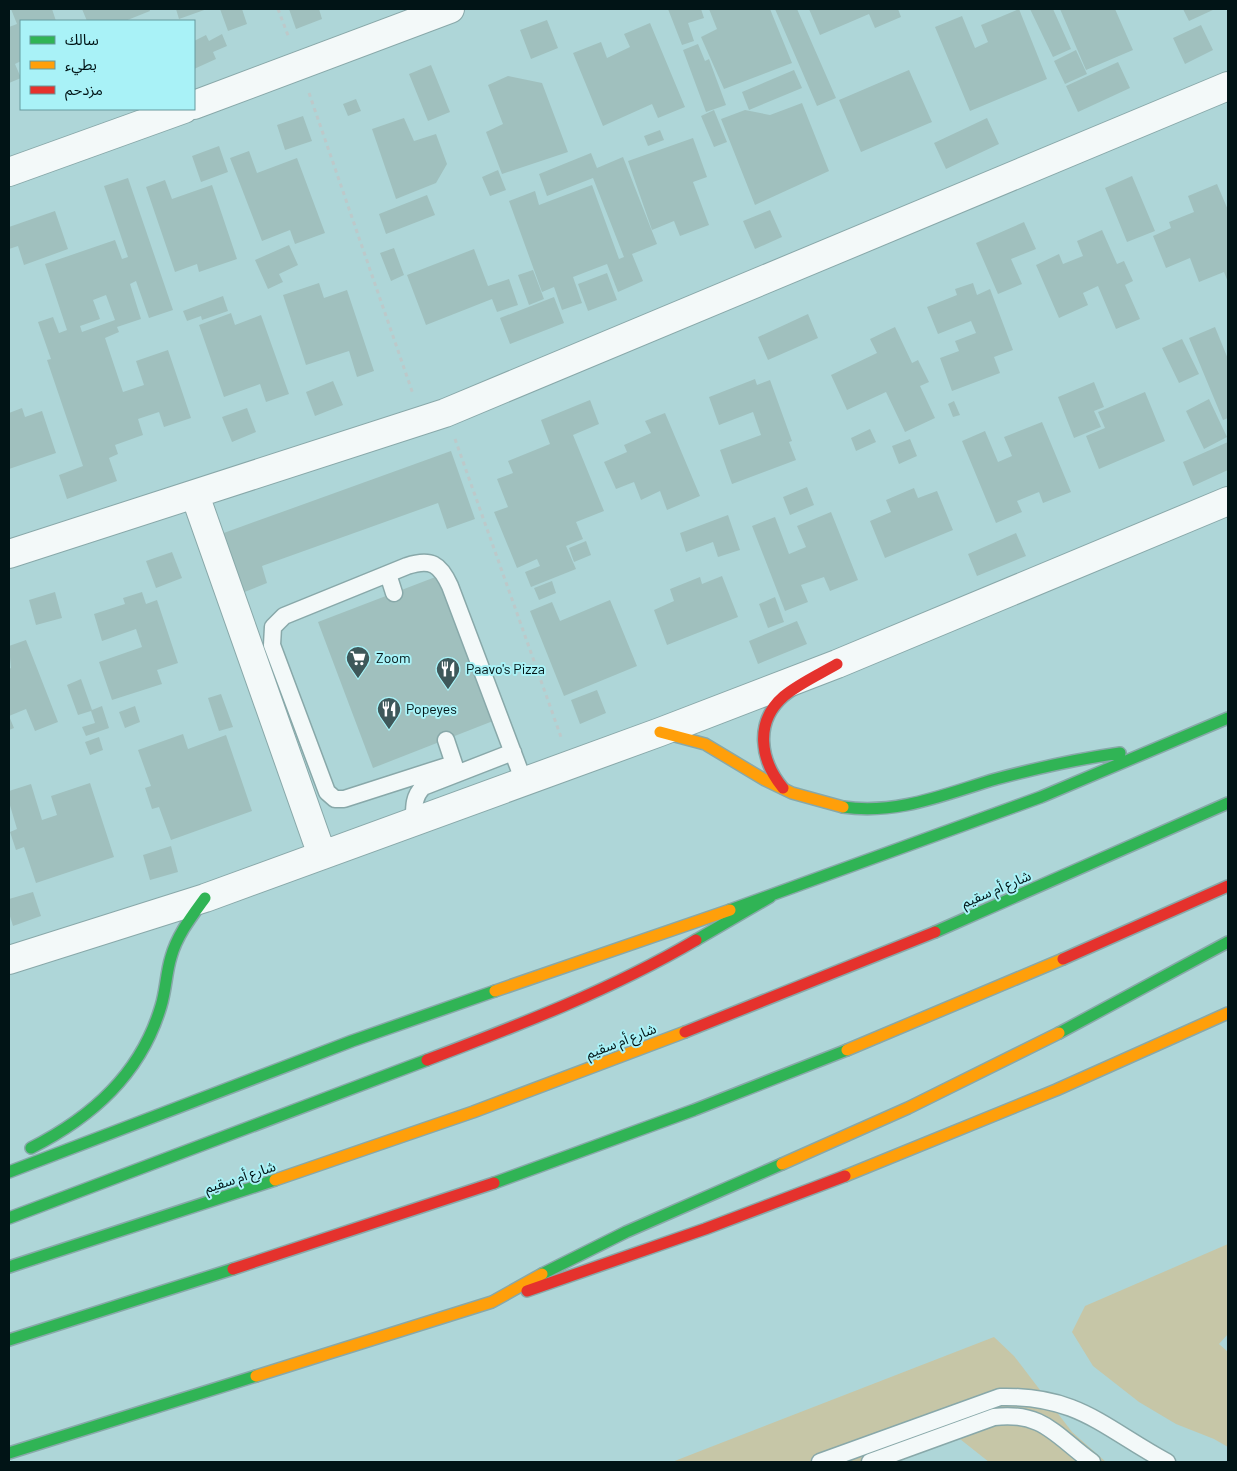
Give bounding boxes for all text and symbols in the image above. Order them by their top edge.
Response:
legend [20,20,195,110]
text: سالك [65,30,99,48]
text: بطيء [65,55,97,76]
text: مزدحم [65,80,103,101]
supermarket icon: Zoom [345,645,371,679]
place label: Zoom [376,649,411,666]
restaurant icon: Paavo's Pizza [435,656,461,690]
place label: Paavo's Pizza [466,660,545,677]
restaurant icon: Popeyes [376,696,402,730]
place label: Popeyes [406,700,457,717]
street label: شارع أم سقيم [958,866,1034,914]
street label: شارع أم سقيم [583,1019,659,1065]
street label: شارع أم سقيم [202,1157,279,1199]

